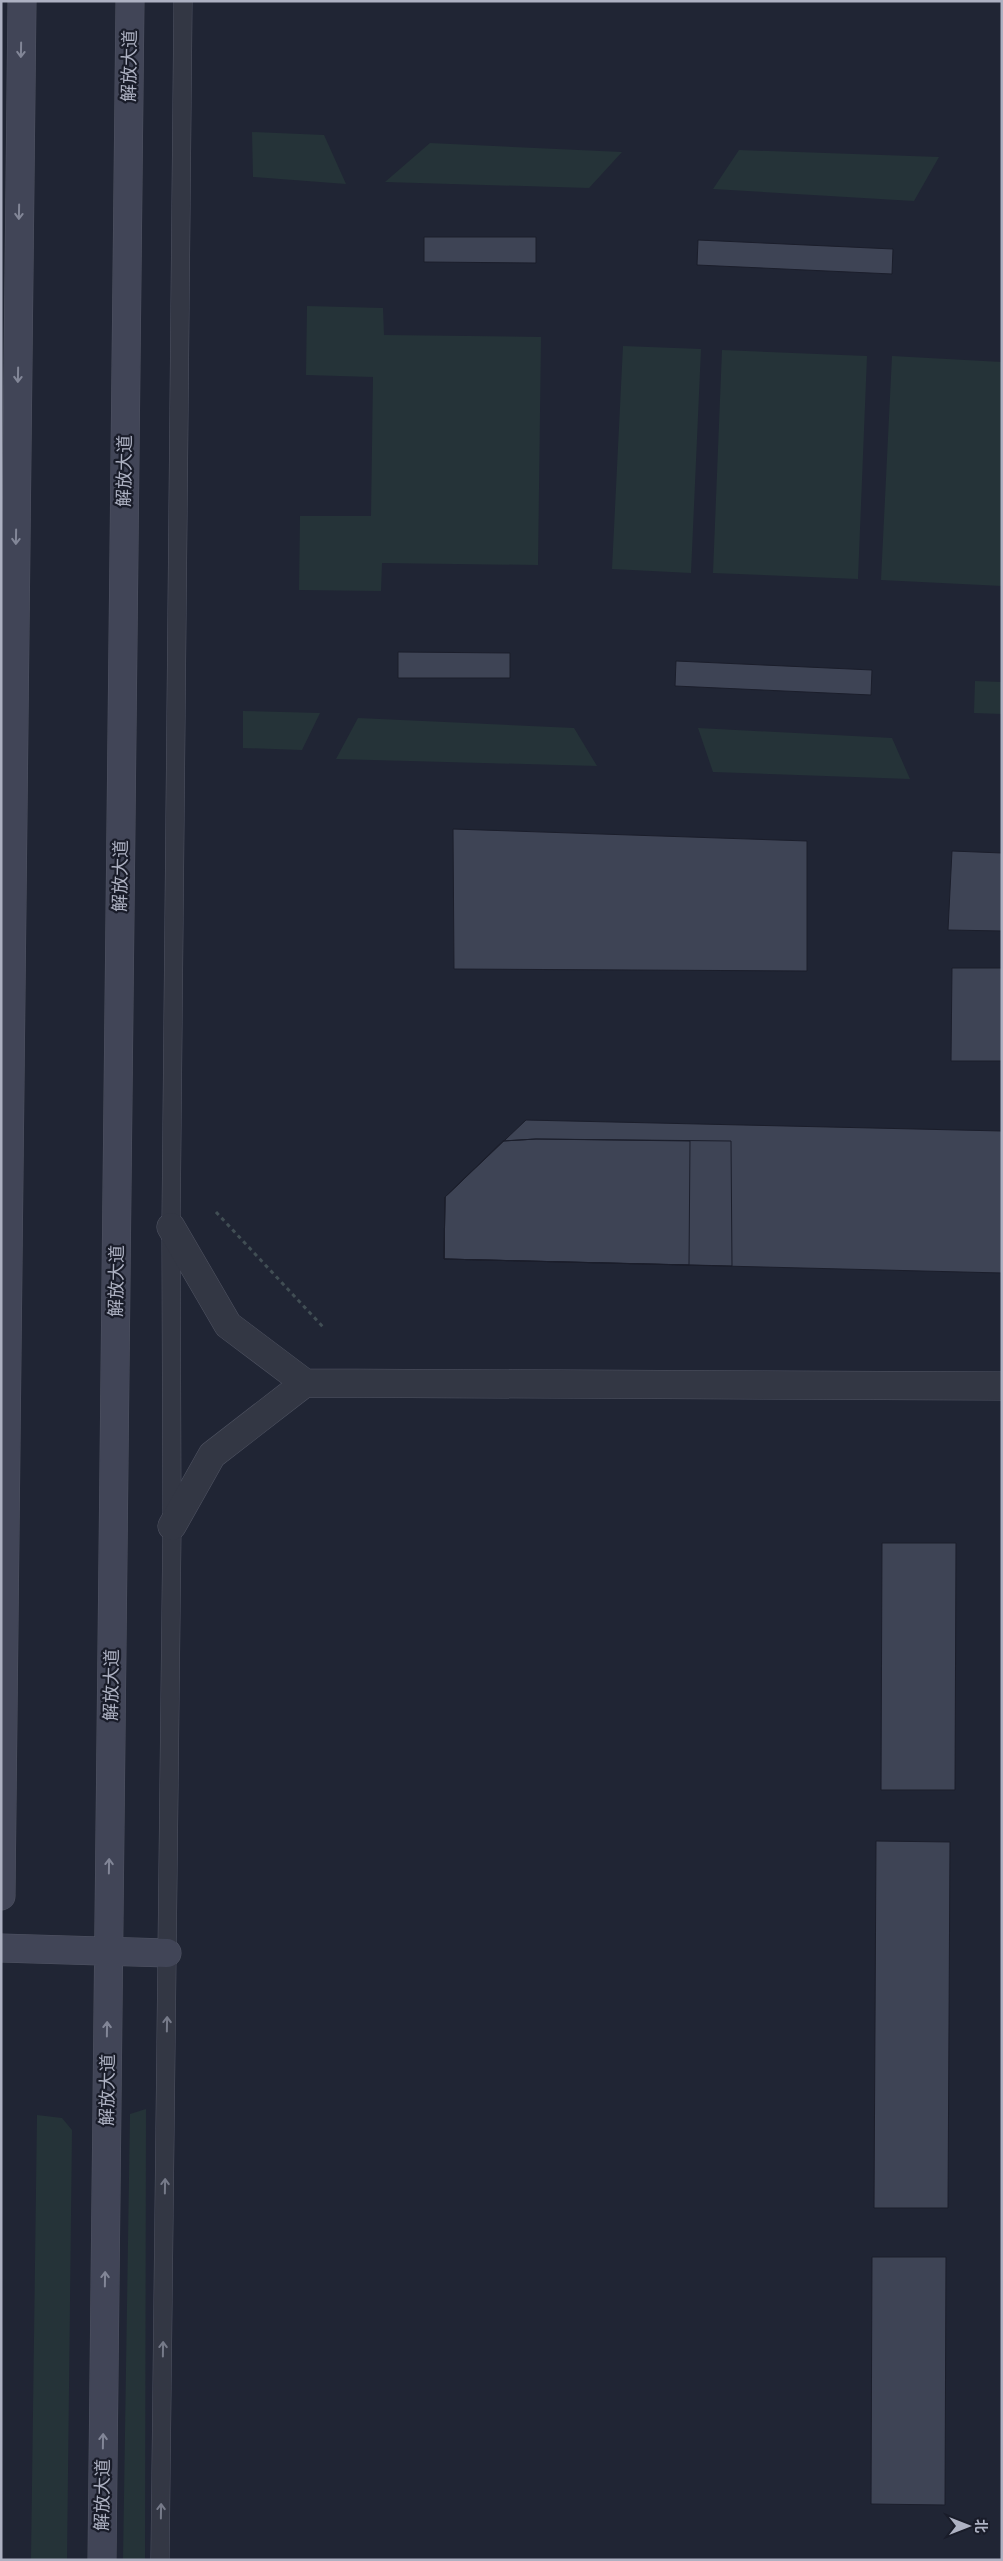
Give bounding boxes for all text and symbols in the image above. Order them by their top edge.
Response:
street label: 解放大道 [118,30,140,102]
one-way arrow [16,42,26,58]
one-way arrow [14,204,24,220]
one-way arrow [13,367,22,383]
street label: 解放大道 [113,435,135,507]
one-way arrow [11,529,21,545]
street label: 解放大道 [109,840,131,912]
street label: 解放大道 [105,1245,127,1317]
street label: 解放大道 [100,1649,122,1721]
one-way arrow [104,1858,114,1874]
one-way arrow [162,2016,171,2032]
one-way arrow [103,2021,112,2037]
street label: 解放大道 [96,2054,118,2126]
one-way arrow [160,2178,170,2194]
one-way arrow [100,2271,110,2287]
one-way arrow [158,2341,168,2357]
one-way arrow [98,2433,108,2450]
street label: 解放大道 [91,2459,113,2531]
north arrow [943,2501,993,2551]
one-way arrow [156,2503,166,2520]
text: 北 [973,2519,989,2533]

